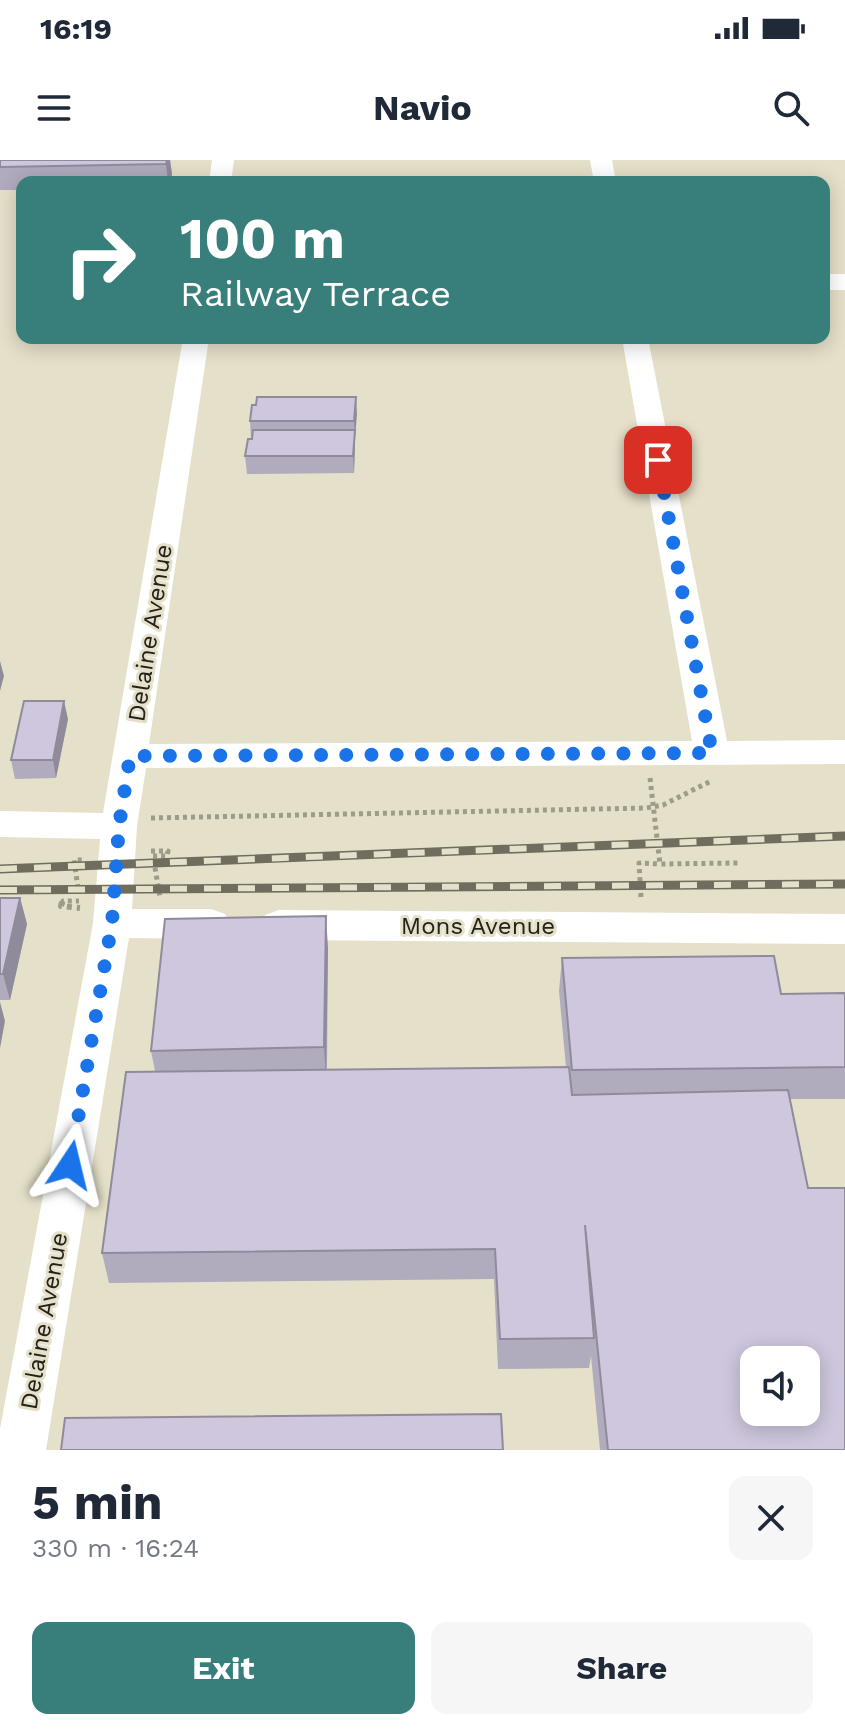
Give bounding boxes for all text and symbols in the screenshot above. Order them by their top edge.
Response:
text: 16:19 [40,11,112,46]
icon: menu [32,86,76,130]
icon: search [769,86,813,130]
text: Navio [373,87,472,129]
text: 100 m [180,206,345,272]
icon: right [48,208,152,312]
text: Railway Terrace [180,273,451,315]
pin [624,426,692,494]
icon: arrive [636,438,680,482]
street label: Delaine Avenue [122,542,178,724]
street label: Mons Avenue [401,912,555,940]
position arrow [28,1123,112,1207]
street label: Delaine Avenue [15,1230,73,1412]
map controls [740,1346,820,1426]
button: sound [740,1346,820,1426]
text: 5 min [32,1474,163,1531]
button: close [729,1476,813,1560]
text: 330 m · 16:24 [32,1533,199,1563]
button: Exit [32,1622,415,1714]
button: Share [431,1622,813,1714]

